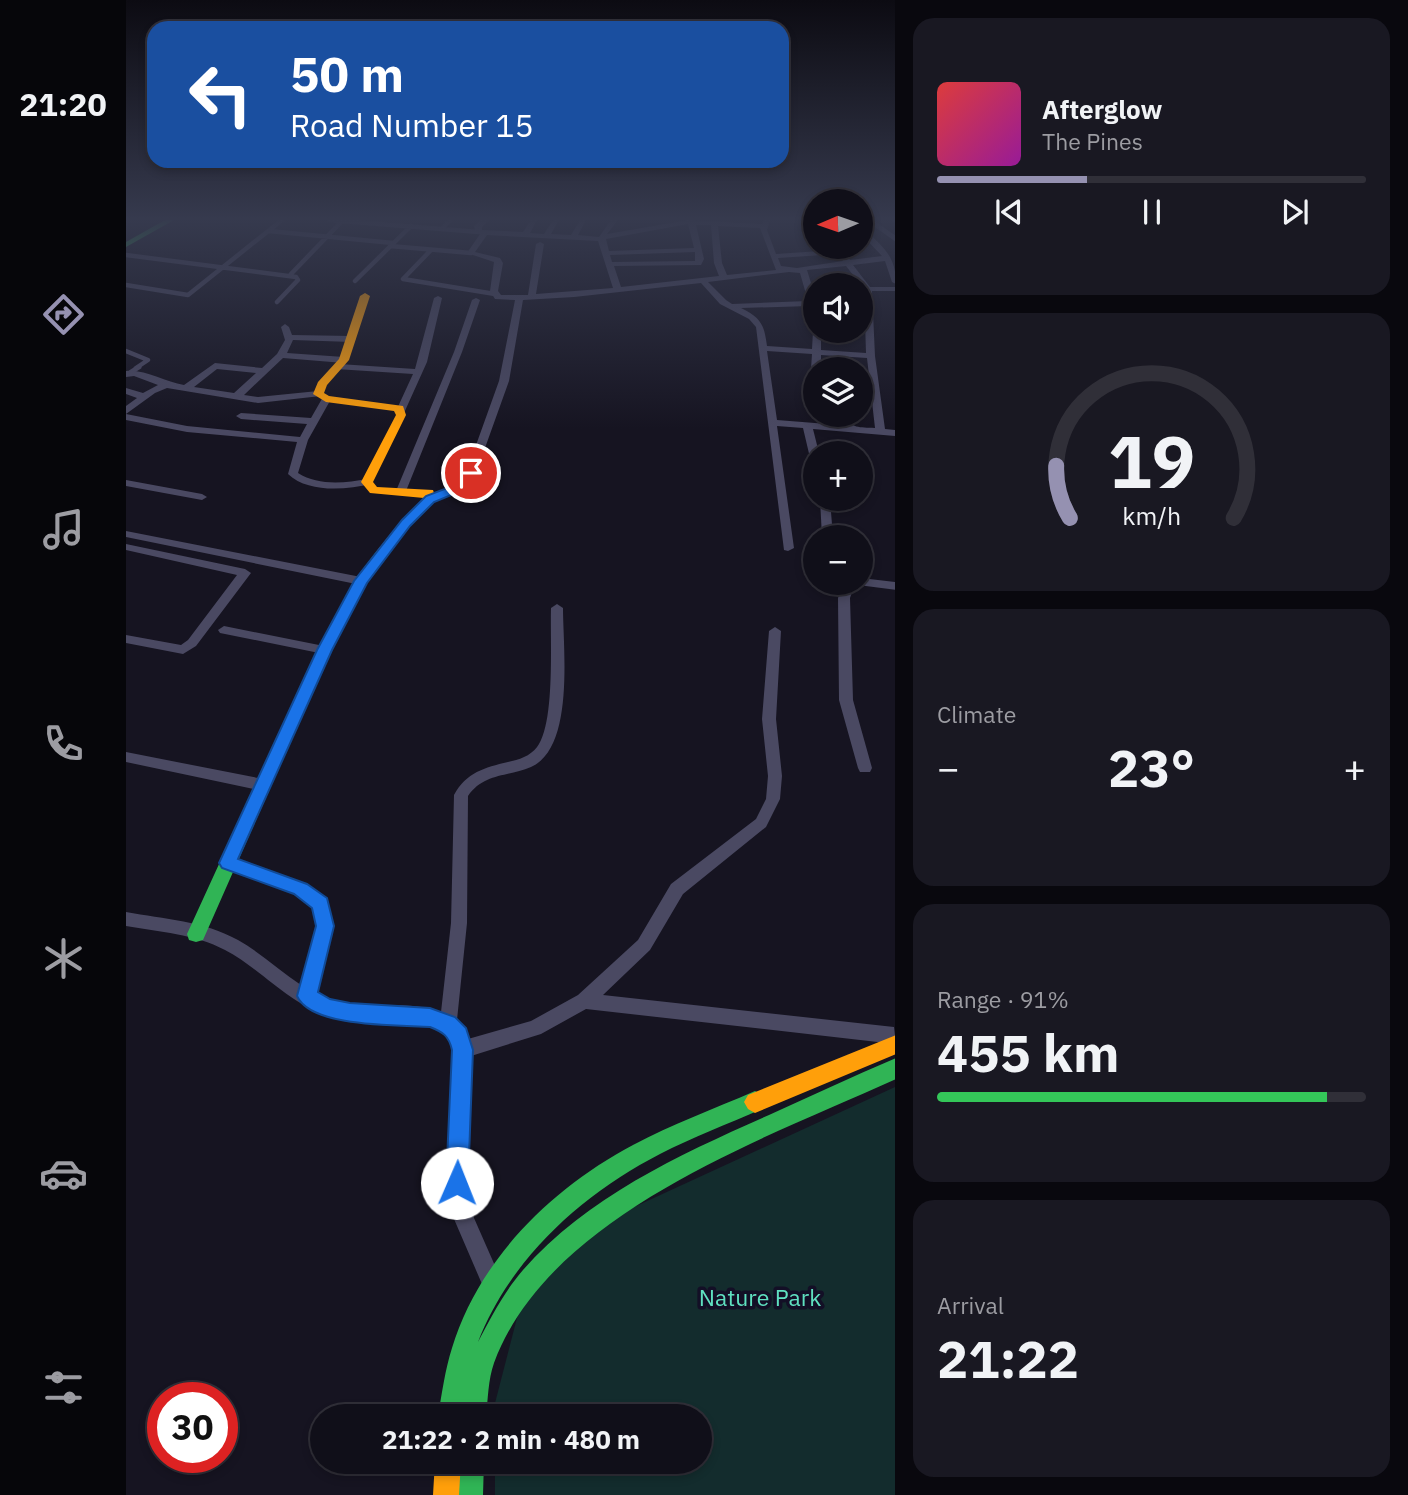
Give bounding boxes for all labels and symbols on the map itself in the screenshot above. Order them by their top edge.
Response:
north arrow [803,189,873,259]
pin [441,443,501,503]
position arrow [420,1146,494,1220]
park label: Nature Park [699,1282,821,1312]
speed limit sign: 30 [147,1382,238,1473]

